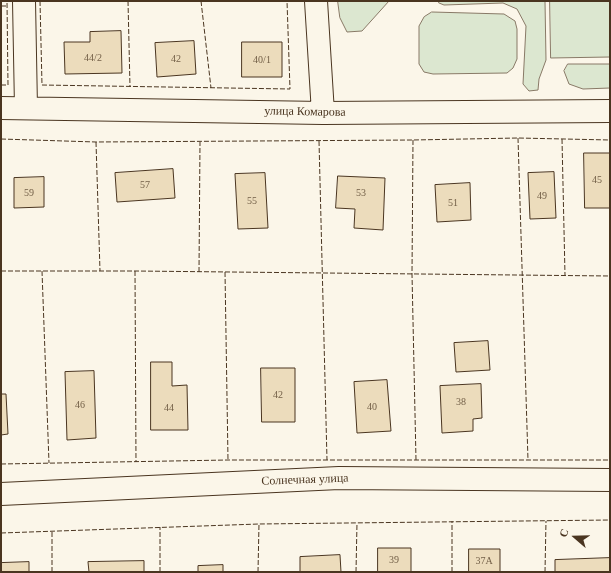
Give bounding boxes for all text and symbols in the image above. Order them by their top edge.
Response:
house number: 44/2 [84,52,102,64]
house number: 42 [171,53,181,65]
house number: 40/1 [253,54,271,66]
street label: улица Комарова [264,104,346,120]
house number: 45 [592,174,602,186]
house number: 57 [140,179,150,191]
house number: 59 [24,187,34,199]
house number: 53 [356,187,366,199]
house number: 49 [537,190,547,202]
house number: 55 [247,195,257,207]
house number: 51 [448,197,458,209]
house number: 42 [273,389,283,401]
house number: 38 [456,396,466,408]
house number: 46 [75,399,85,411]
house number: 40 [367,401,377,413]
house number: 44 [164,402,174,414]
street label: Солнечная улица [261,471,349,489]
north arrow [555,517,595,557]
text: С [557,527,571,539]
house number: 39 [389,554,399,566]
house number: 37А [475,555,493,567]

